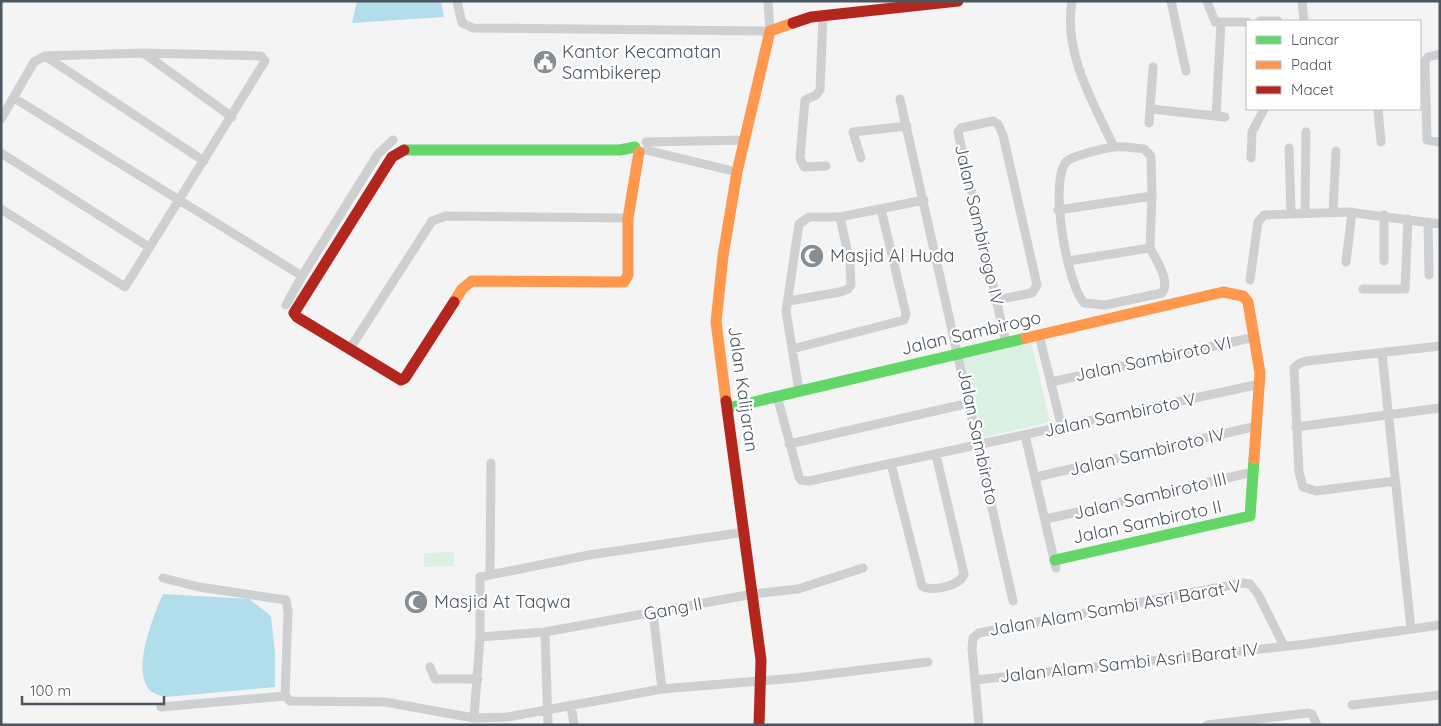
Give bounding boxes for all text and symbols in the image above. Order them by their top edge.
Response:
legend [1246,20,1421,110]
text: Lancar [1291,30,1340,49]
place label: Kantor Kecamatan Sambikerep [562,40,721,84]
public building icon: Kantor Kecamatan Sambikerep [532,49,558,75]
text: Padat [1291,55,1332,74]
text: Macet [1291,80,1334,99]
street label: Jalan Sambirogo IV [950,142,1009,308]
mosque icon: Masjid Al Huda [799,243,825,269]
place label: Masjid Al Huda [830,244,955,267]
street label: Jalan Sambirogo [899,305,1043,360]
street label: Jalan Kalijaran [723,325,764,453]
street label: Jalan Sambiroto VI [1073,331,1233,386]
street label: Jalan Sambiroto [953,367,1004,507]
street label: Jalan Sambiroto V [1042,387,1198,442]
street label: Jalan Sambiroto IV [1067,422,1227,481]
street label: Jalan Sambiroto III [1071,468,1229,524]
street label: Jalan Sambiroto II [1070,496,1224,548]
street label: Jalan Alam Sambi Asri Barat V [987,574,1243,641]
mosque icon: Masjid At Taqwa [403,589,429,615]
place label: Masjid At Taqwa [434,590,571,613]
street label: Gang II [642,592,704,625]
street label: Jalan Alam Sambi Asri Barat IV [998,637,1260,688]
scale bar [22,674,165,706]
text: 100 m [30,681,71,700]

